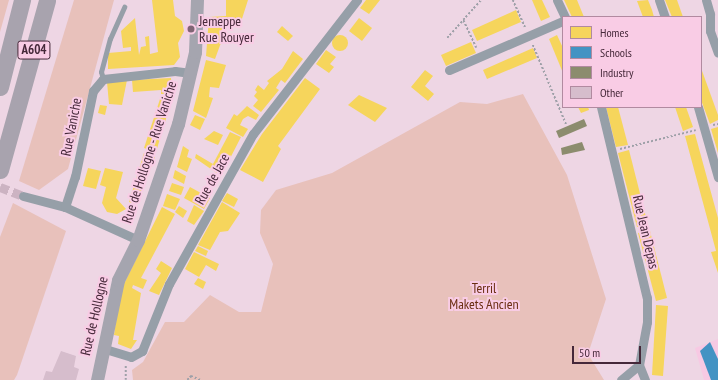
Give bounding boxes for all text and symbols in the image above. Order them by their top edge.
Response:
place label: Jemeppe Rue Rouyer [199,13,254,46]
legend [562,16,702,108]
marker: Jemeppe Rue Rouyer [186,24,196,34]
text: Homes [600,25,628,40]
road number: A604 [17,39,51,61]
text: Schools [600,45,632,60]
text: Industry [600,65,634,80]
street label: Rue de Hollogne - Rue Vaniche [118,78,180,226]
text: Other [600,85,623,100]
street label: Rue Vaniche [57,96,85,158]
street label: Rue de Jace [191,150,233,208]
street label: Rue Jean Depas [629,194,663,270]
street label: Rue de Hollogne [77,275,111,357]
park label: Terril Makets Ancien [449,280,519,312]
scale bar [574,338,643,364]
text: 50 m [579,345,600,360]

